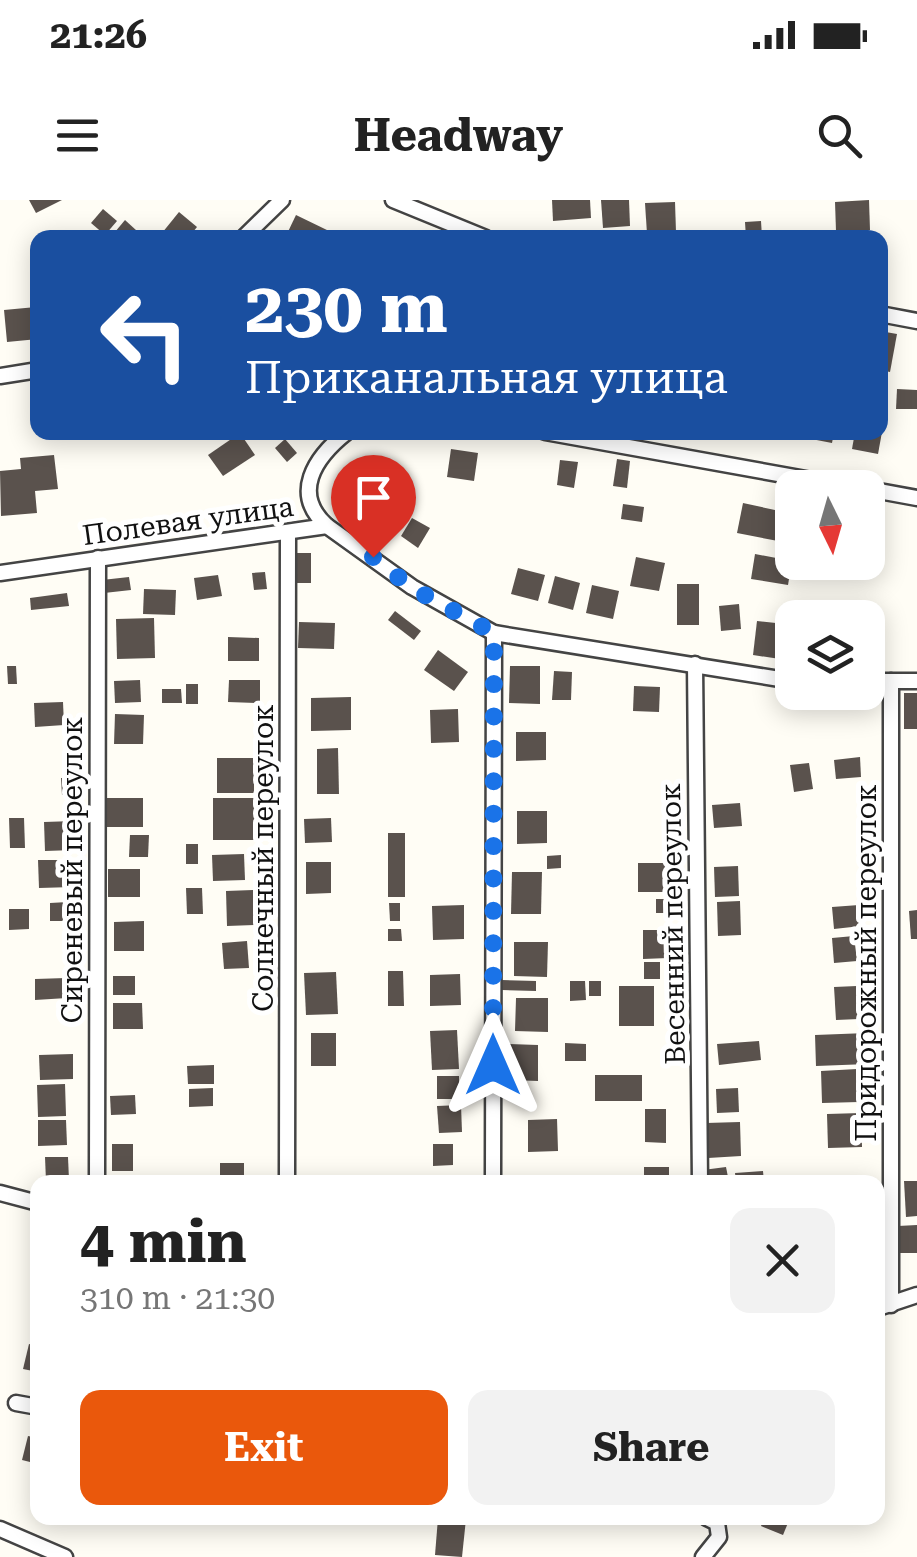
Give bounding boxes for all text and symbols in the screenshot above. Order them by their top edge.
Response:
text: 21:26 [50,13,147,57]
icon: menu [50,108,105,163]
icon: search [812,108,867,163]
text: Headway [354,109,563,162]
text: 230 m [245,267,448,349]
icon: left [80,270,210,400]
text: Приканальная улица [245,351,728,404]
pin [331,455,416,558]
icon: arrive [346,470,401,525]
north arrow [775,470,885,580]
map controls [775,470,885,710]
street label: Полевая улица [80,490,296,552]
button: layers [775,600,885,710]
street label: Солнечный переулок [247,704,280,1012]
street label: Сиреневый переулок [56,717,89,1023]
street label: Весенний переулок [654,783,692,1065]
street label: Придорожный переулок [850,784,883,1142]
position arrow [441,1013,545,1117]
text: 4 min [80,1206,247,1277]
button: close [730,1208,835,1313]
text: 310 m · 21:30 [80,1279,275,1317]
button: Exit [80,1390,448,1505]
button: Share [468,1390,835,1505]

